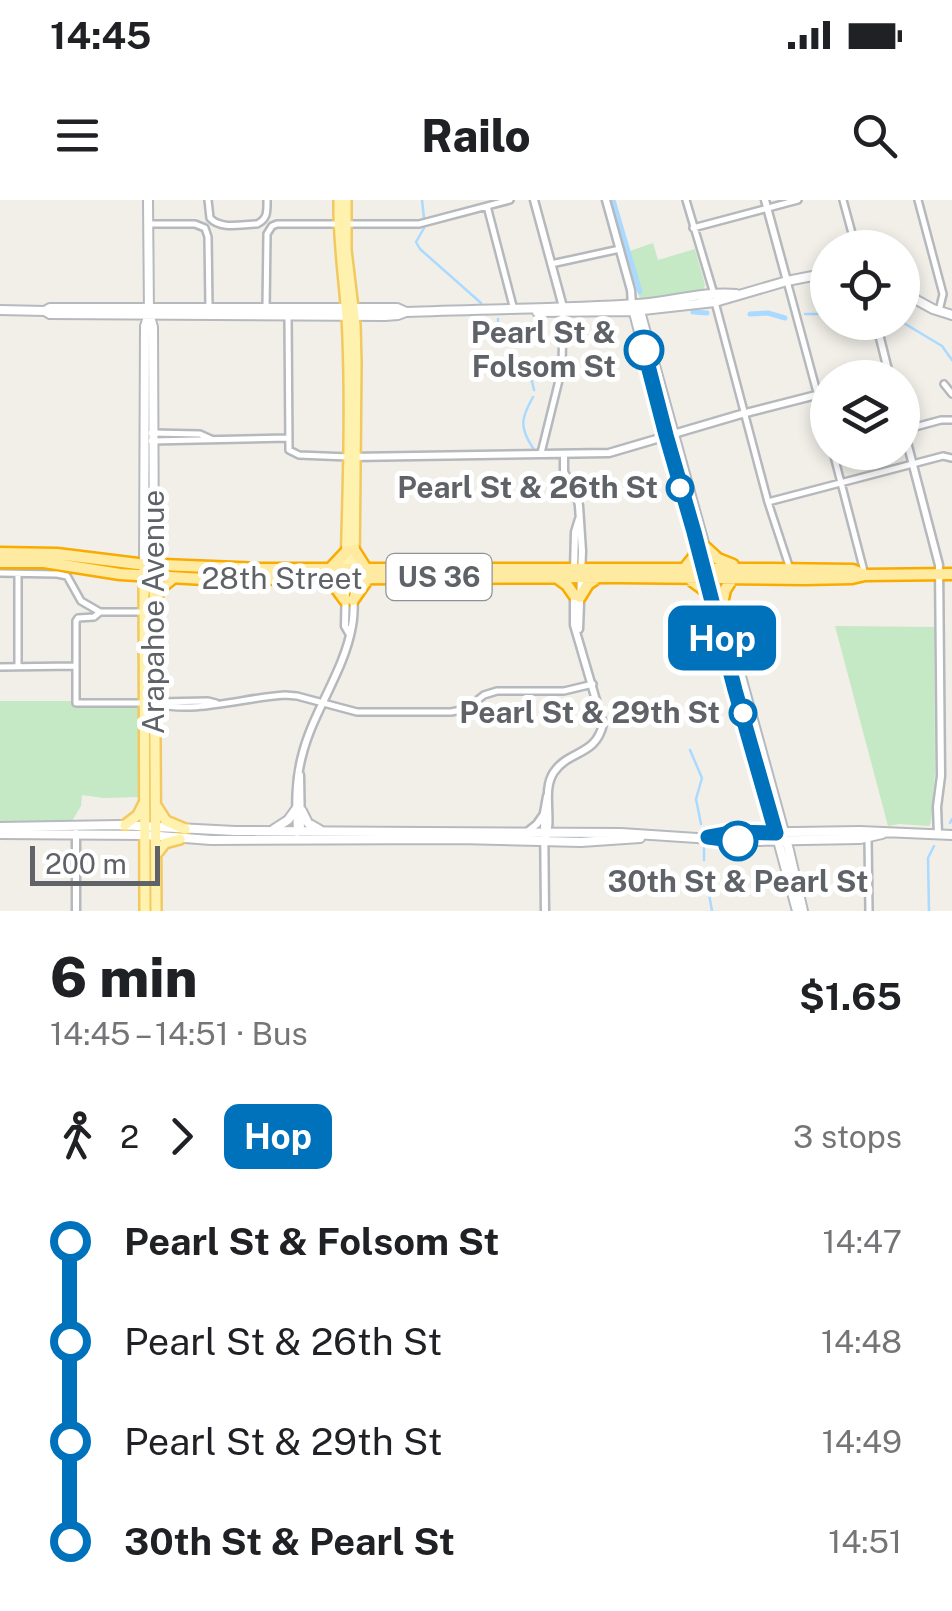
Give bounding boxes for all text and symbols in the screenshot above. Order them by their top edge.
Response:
text: 14:45 [50,13,151,58]
icon: menu [50,108,105,163]
icon: search [847,108,902,163]
text: Railo [421,109,531,162]
map controls [810,230,920,470]
button: locate [810,230,920,340]
place label: Pearl St & Folsom St [471,314,616,384]
marker: Pearl St & Folsom St [625,331,663,369]
button: layers [810,360,920,470]
place label: Pearl St & 26th St [397,469,658,505]
marker: Pearl St & 26th St [667,475,693,501]
street label: Arapahoe Avenue [135,490,171,734]
road number: US 36 [386,554,492,600]
street label: 28th Street [201,560,363,596]
line badge: Hop [664,606,780,670]
text: Hop [688,618,756,659]
place label: Pearl St & 29th St [459,694,720,730]
marker: Pearl St & 29th St [730,700,756,726]
marker: 30th St & Pearl St [719,822,757,860]
scale bar [30,841,160,886]
text: 200 m [45,847,127,880]
place label: 30th St & Pearl St [607,863,869,899]
text: 6 min [50,945,198,1009]
text: $1.65 [799,974,902,1019]
text: 14:45 – 14:51 · Bus [50,1015,308,1052]
icon: walk [50,1109,105,1164]
icon: forward [154,1109,209,1164]
text: Hop [244,1116,312,1157]
text: 2 [120,1118,139,1155]
text: 3 stops [793,1118,902,1155]
text: Pearl St & Folsom St [124,1219,499,1264]
text: 14:47 [823,1223,902,1260]
text: Pearl St & 26th St [124,1319,442,1364]
text: 14:48 [821,1323,902,1360]
text: Pearl St & 29th St [124,1419,442,1464]
text: 14:49 [822,1423,902,1460]
text: 30th St & Pearl St [124,1519,455,1564]
text: 14:51 [828,1523,902,1560]

